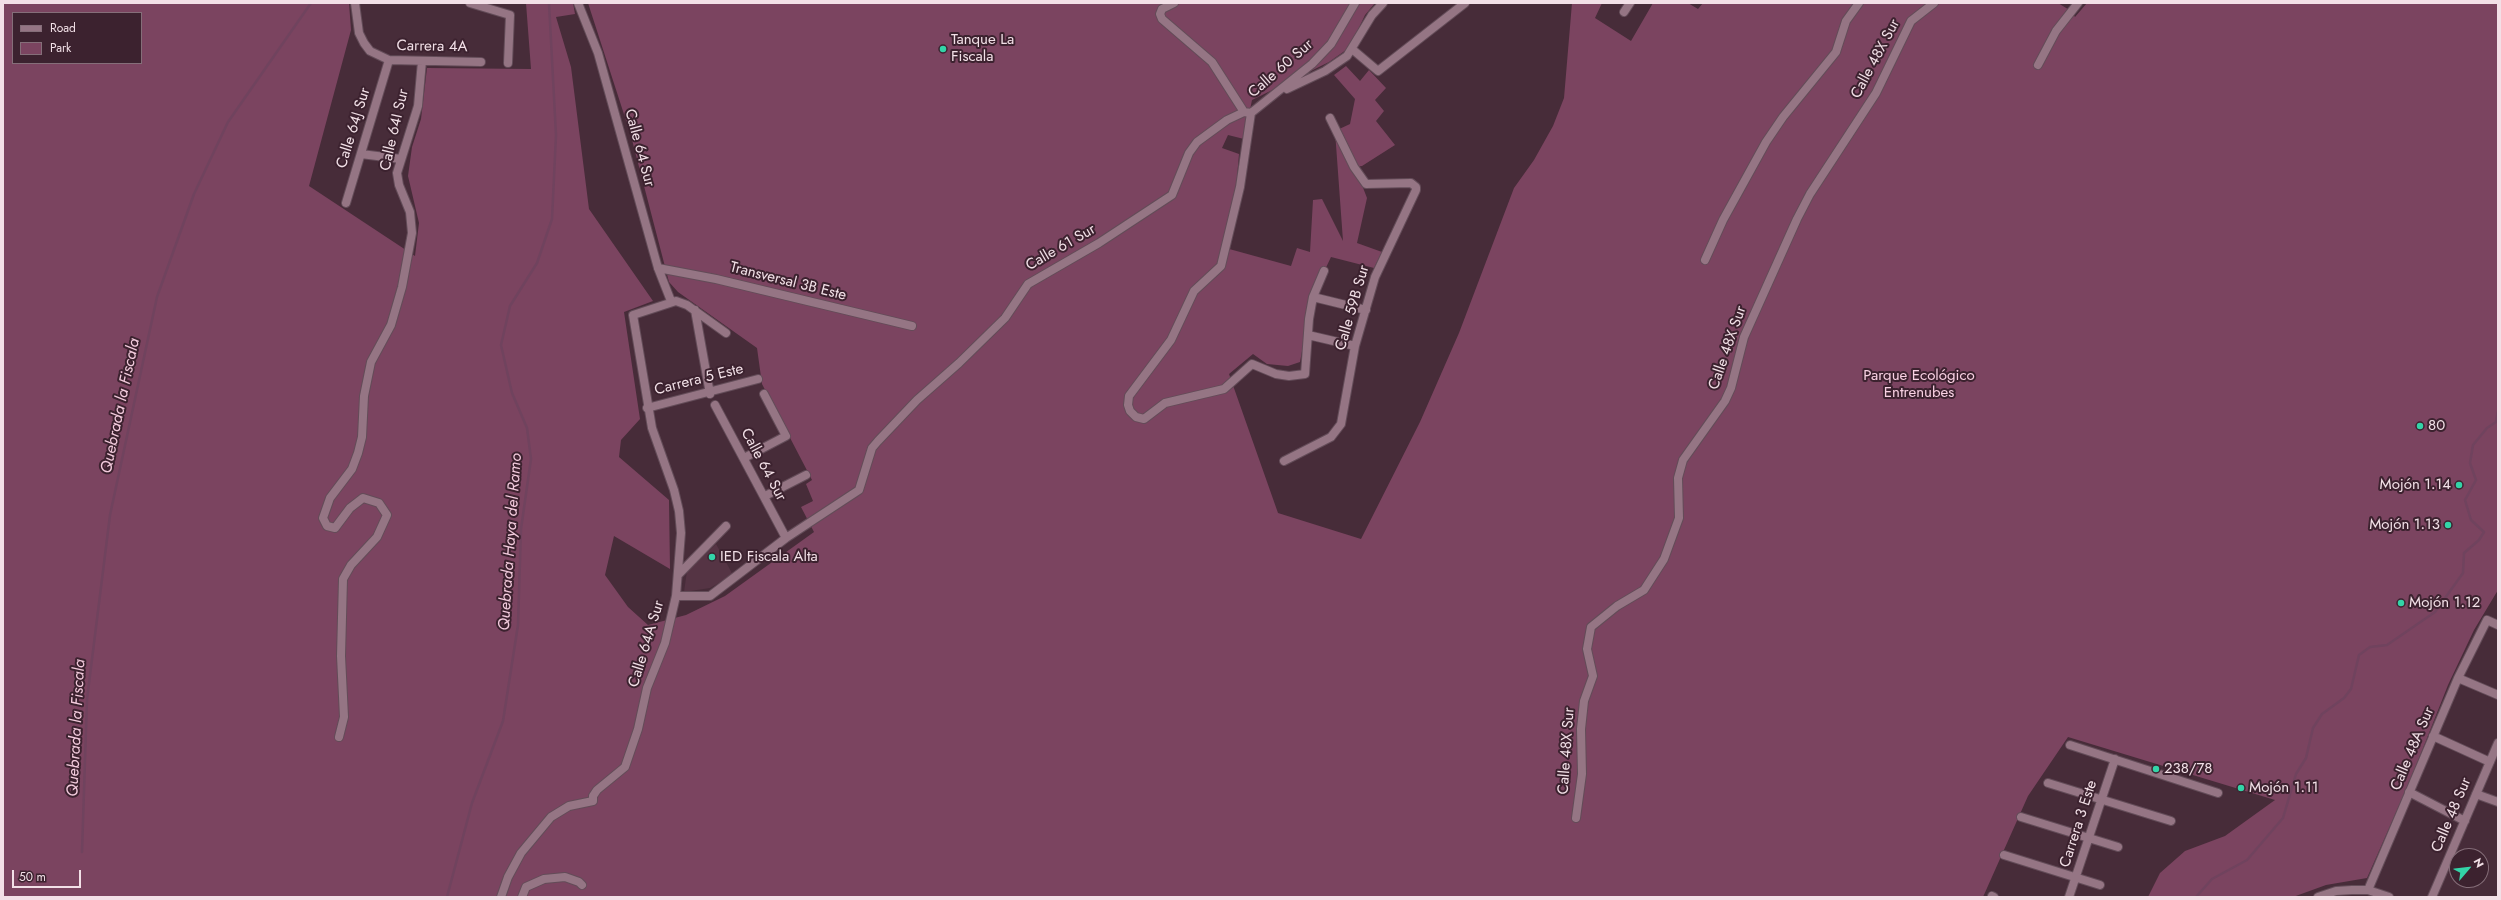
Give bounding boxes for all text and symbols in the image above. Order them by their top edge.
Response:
legend [12,12,142,64]
street label: Calle 48X Sur [1848,16,1904,102]
text: Road [50,19,76,37]
place label: Tanque La Fiscala [951,31,1014,66]
street label: Calle 60 Sur [1245,36,1317,102]
street label: Carrera 4A [396,37,468,57]
text: Park [50,39,71,57]
marker: Tanque La Fiscala [938,44,948,54]
street label: Calle 64J Sur [333,86,375,170]
street label: Calle 64I Sur [377,87,413,173]
street label: Calle 64 Sur [620,107,658,189]
street label: Calle 61 Sur [1023,221,1099,275]
street label: Transversal 3B Este [728,259,848,305]
street label: Calle 59B Sur [1332,263,1374,353]
street label: Calle 48X Sur [1705,304,1751,392]
water label: Quebrada la Fiscala [97,337,145,475]
street label: Carrera 5 Este [653,360,745,400]
park label: Parque Ecológico Entrenubes [1863,367,1975,402]
place label: 80 [2428,417,2445,435]
marker: 80 [2415,421,2425,431]
street label: Calle 64 Sur [736,426,790,504]
water label: Quebrada Haya del Ramo [495,453,527,631]
place label: Mojón 1.14 [2380,476,2451,494]
marker: Mojón 1.14 [2454,480,2464,490]
place label: Mojón 1.13 [2369,516,2440,534]
marker: Mojón 1.13 [2443,520,2453,530]
place label: IED Fiscala Alta [720,548,818,566]
marker: IED Fiscala Alta [707,552,717,562]
place label: Mojón 1.12 [2409,594,2480,612]
marker: Mojón 1.12 [2396,598,2406,608]
street label: Calle 64A Sur [625,599,669,689]
water label: Quebrada la Fiscala [64,659,90,797]
street label: Calle 48A Sur [2387,705,2439,793]
street label: Calle 48X Sur [1555,707,1579,795]
place label: 238/78 [2164,760,2212,778]
marker: 238/78 [2151,764,2161,774]
street label: Calle 48 Sur [2428,775,2476,855]
street label: Carrera 3 Este [2056,778,2102,870]
place label: Mojón 1.11 [2249,779,2318,797]
marker: Mojón 1.11 [2236,783,2246,793]
north arrow [2449,848,2489,888]
text: N [2470,855,2488,870]
scale bar [14,862,83,888]
text: 50 m [19,868,46,886]

